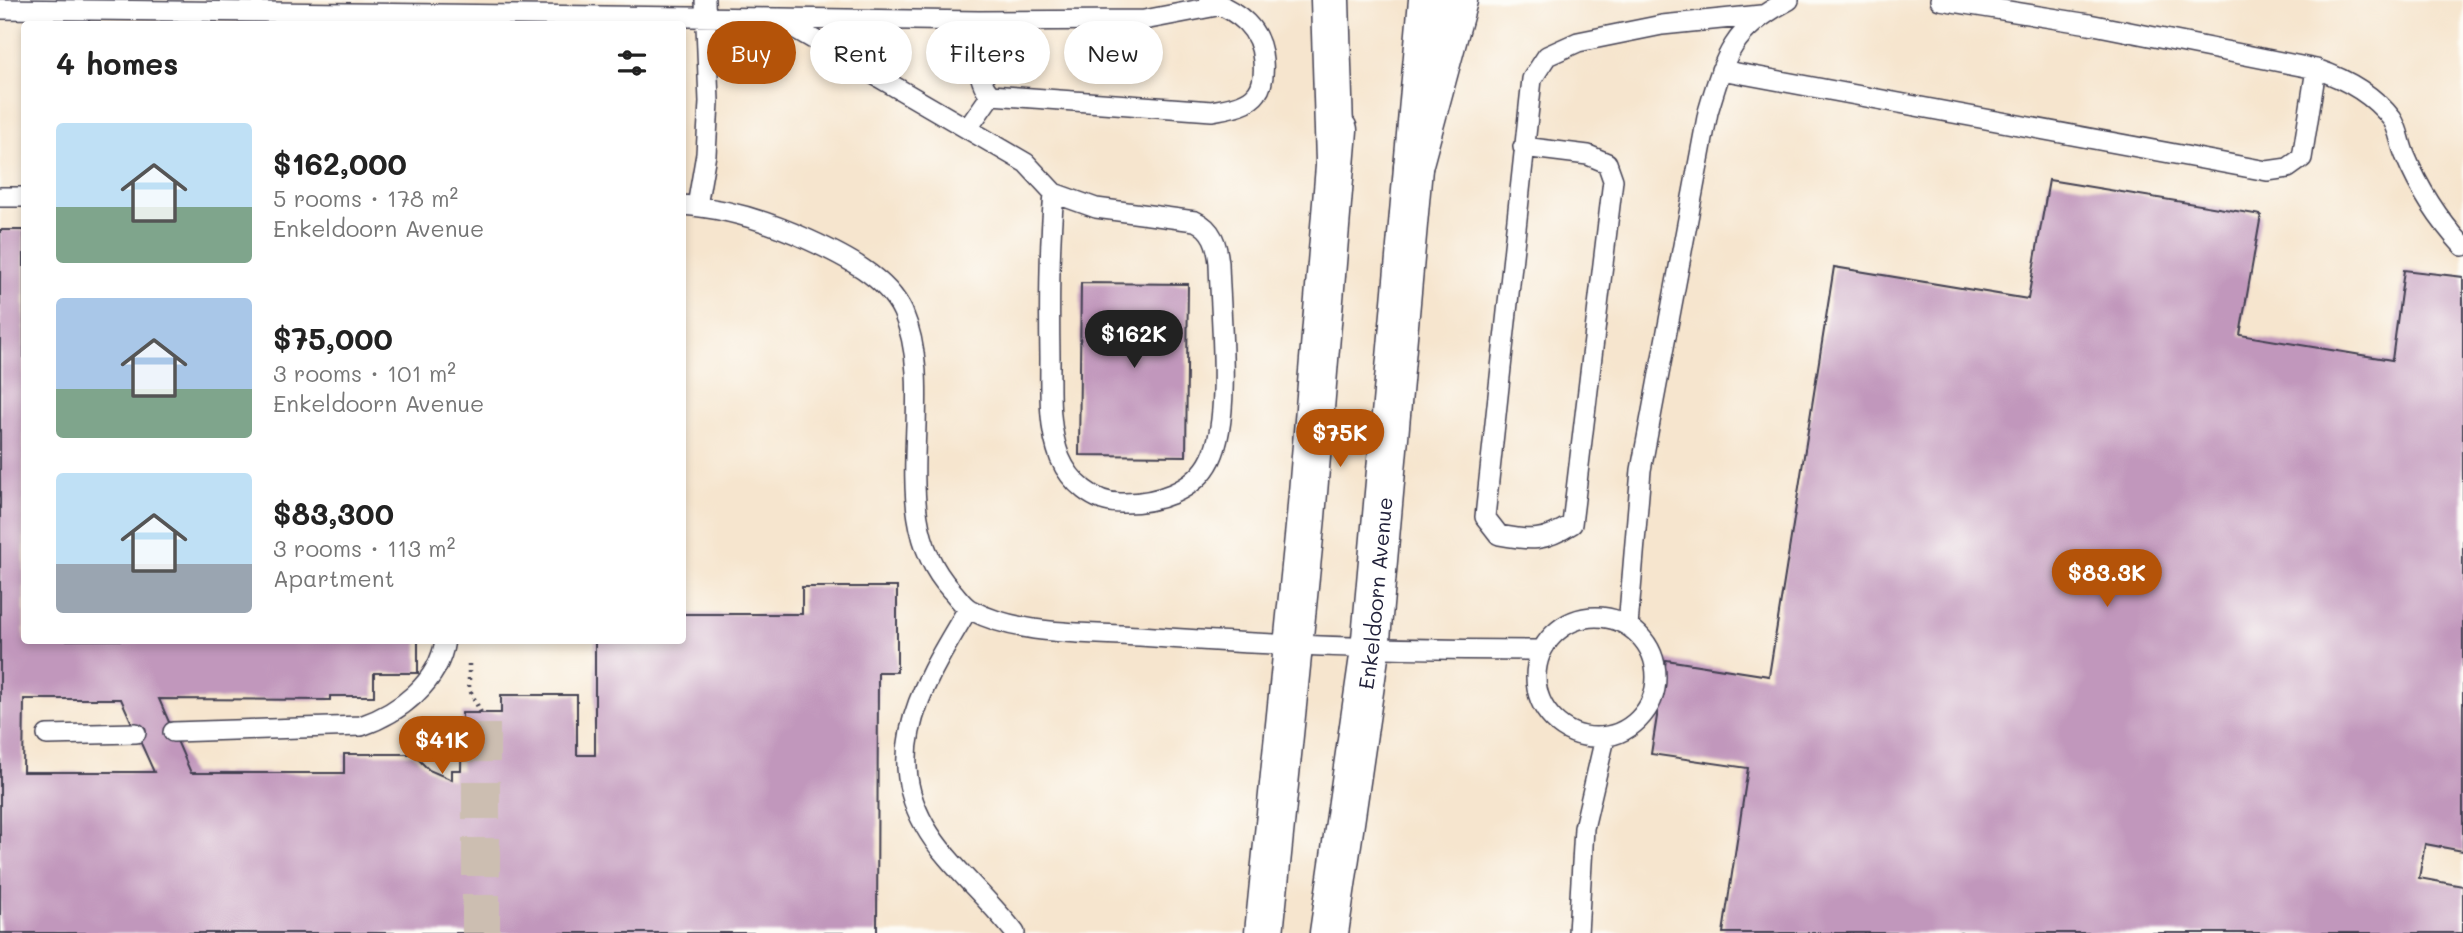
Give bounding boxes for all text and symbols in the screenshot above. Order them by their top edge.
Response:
chip: Buy [707,21,796,84]
chip: Rent [810,21,912,84]
chip: Filters [926,21,1050,84]
chip: New [1064,21,1163,84]
text: 4 homes [56,43,178,83]
icon: filters [613,44,651,82]
text: $162,000 [273,143,407,183]
icon: home [112,151,196,235]
text: 5 rooms · 178 m² [273,183,458,213]
text: Enkeldoorn Avenue [273,213,484,243]
pin: $162K [1085,310,1183,370]
text: $75,000 [273,318,393,358]
text: $162K [1101,318,1167,348]
icon: home [112,326,196,410]
text: 3 rooms · 101 m² [273,358,456,388]
text: Enkeldoorn Avenue [273,388,484,418]
pin: $75K [1299,410,1381,469]
text: $75K [1312,417,1368,447]
text: $83,300 [273,493,394,533]
street label: Enkeldoorn Avenue [1351,496,1397,691]
icon: home [112,501,196,585]
text: 3 rooms · 113 m² [273,533,455,563]
pin: $83.3K [2050,550,2164,609]
text: $83.3K [2068,557,2146,587]
text: Apartment [273,563,395,593]
pin: $41K [401,716,483,776]
text: $41K [415,724,469,754]

